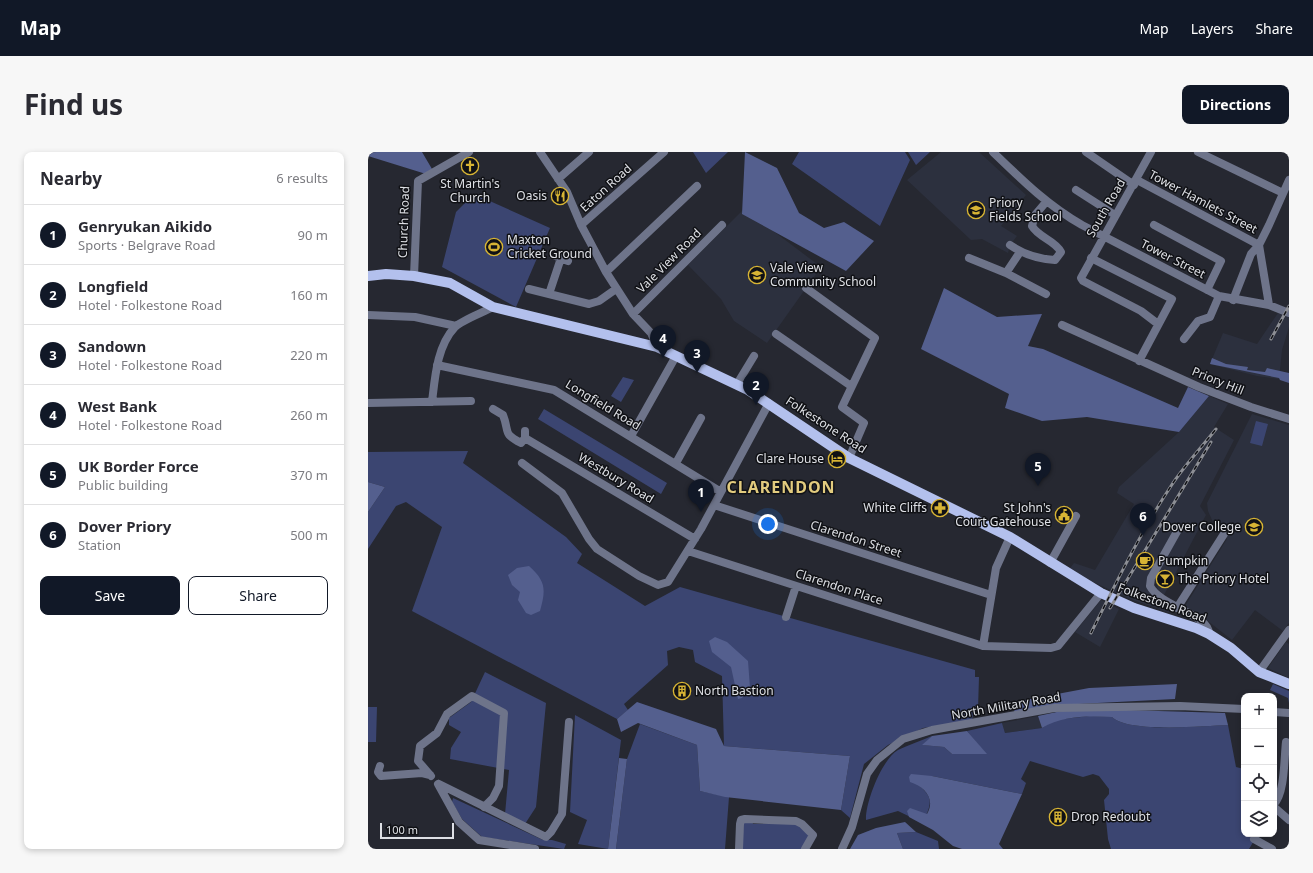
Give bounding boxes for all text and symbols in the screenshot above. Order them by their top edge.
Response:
text: Map [20,15,61,41]
text: Map [1140,19,1169,38]
text: Layers [1191,19,1233,38]
text: Share [1255,19,1293,38]
text: Find us [24,85,123,123]
button: Directions [1182,85,1289,124]
church icon: St Martin's Church [460,156,480,176]
street label: Eaton Road [576,160,635,215]
street label: Tower Hamlets Street [1146,166,1261,238]
text: Nearby [40,167,102,190]
text: 6 results [276,169,328,187]
place label: St Martin's Church [440,175,500,206]
street label: South Road [1082,175,1129,240]
street label: Church Road [394,186,413,258]
restaurant icon: Oasis [550,186,570,206]
place label: Oasis [516,187,547,204]
place label: Priory Fields School [989,194,1062,225]
school or university icon: Priory Fields School [966,200,986,220]
text: Genryukan Aikido [78,216,212,236]
street label: Vale View Road [633,225,705,297]
text: 1 [49,226,57,244]
text: 90 m [298,226,328,244]
place label: Maxton Cricket Ground [507,231,592,262]
street label: Tower Street [1138,235,1209,282]
text: Sports · Belgrave Road [78,236,216,254]
sports icon: Maxton Cricket Ground [484,237,504,257]
place label: Vale View Community School [770,259,876,290]
school or university icon: Vale View Community School [747,265,767,285]
text: Longfield [78,276,148,296]
text: 2 [49,286,57,304]
text: 160 m [290,286,328,304]
text: Hotel · Folkestone Road [78,296,222,314]
pin: 4 [650,325,676,358]
text: Sandown [78,336,146,356]
pin: 3 [684,340,710,373]
text: 3 [49,346,57,364]
text: 220 m [290,346,328,364]
text: Hotel · Folkestone Road [78,356,222,374]
street label: Priory Hill [1190,362,1247,399]
pin: 2 [743,372,769,405]
street label: Longfield Road [563,375,644,434]
street label: Folkestone Road [783,392,870,457]
text: West Bank [78,396,157,416]
text: 4 [49,406,57,424]
text: 260 m [290,406,328,424]
text: Hotel · Folkestone Road [78,416,222,434]
street label: Westbury Road [575,448,657,507]
hotel icon: Clare House [827,449,847,469]
place label: Clare House [756,450,824,467]
pin: 5 [1025,453,1051,486]
text: UK Border Force [78,456,199,476]
text: 5 [49,466,57,484]
text: 370 m [290,466,328,484]
text: Public building [78,476,168,494]
district label: CLARENDON [726,476,836,498]
pin: 1 [688,479,714,512]
pharmacy icon: White Cliffs [930,498,950,518]
place label: White Cliffs [863,499,927,516]
place label: St John's Court Gatehouse [955,499,1051,530]
pin: 6 [1130,503,1156,536]
public building icon: St John's Court Gatehouse [1054,505,1074,525]
your location [758,514,778,534]
text: Dover Priory [78,516,171,536]
street label: Clarendon Street [808,516,905,561]
school or university icon: Dover College [1244,517,1264,537]
place label: Dover College [1162,518,1241,535]
text: 6 [49,526,57,544]
text: 500 m [290,526,328,544]
text: Station [78,536,121,554]
cafe icon: Pumpkin [1135,551,1155,571]
place label: Pumpkin [1158,552,1208,569]
street label: Clarendon Place [793,564,885,609]
bar icon: The Priory Hotel [1155,569,1175,589]
place label: The Priory Hotel [1178,570,1269,587]
button: Save [40,576,180,615]
button: Share [188,576,328,615]
street label: Folkestone Road [1115,579,1209,626]
building icon: North Bastion [672,681,692,701]
place label: North Bastion [695,682,774,699]
street label: North Military Road [950,688,1062,723]
map controls [1241,693,1277,837]
button: + [1241,693,1277,729]
button: − [1241,729,1277,765]
button: locate [1241,765,1277,801]
button: layers [1241,801,1277,837]
building icon: Drop Redoubt [1048,807,1068,827]
place label: Drop Redoubt [1071,808,1151,825]
scale bar [380,821,454,840]
text: 100 m [386,822,418,837]

